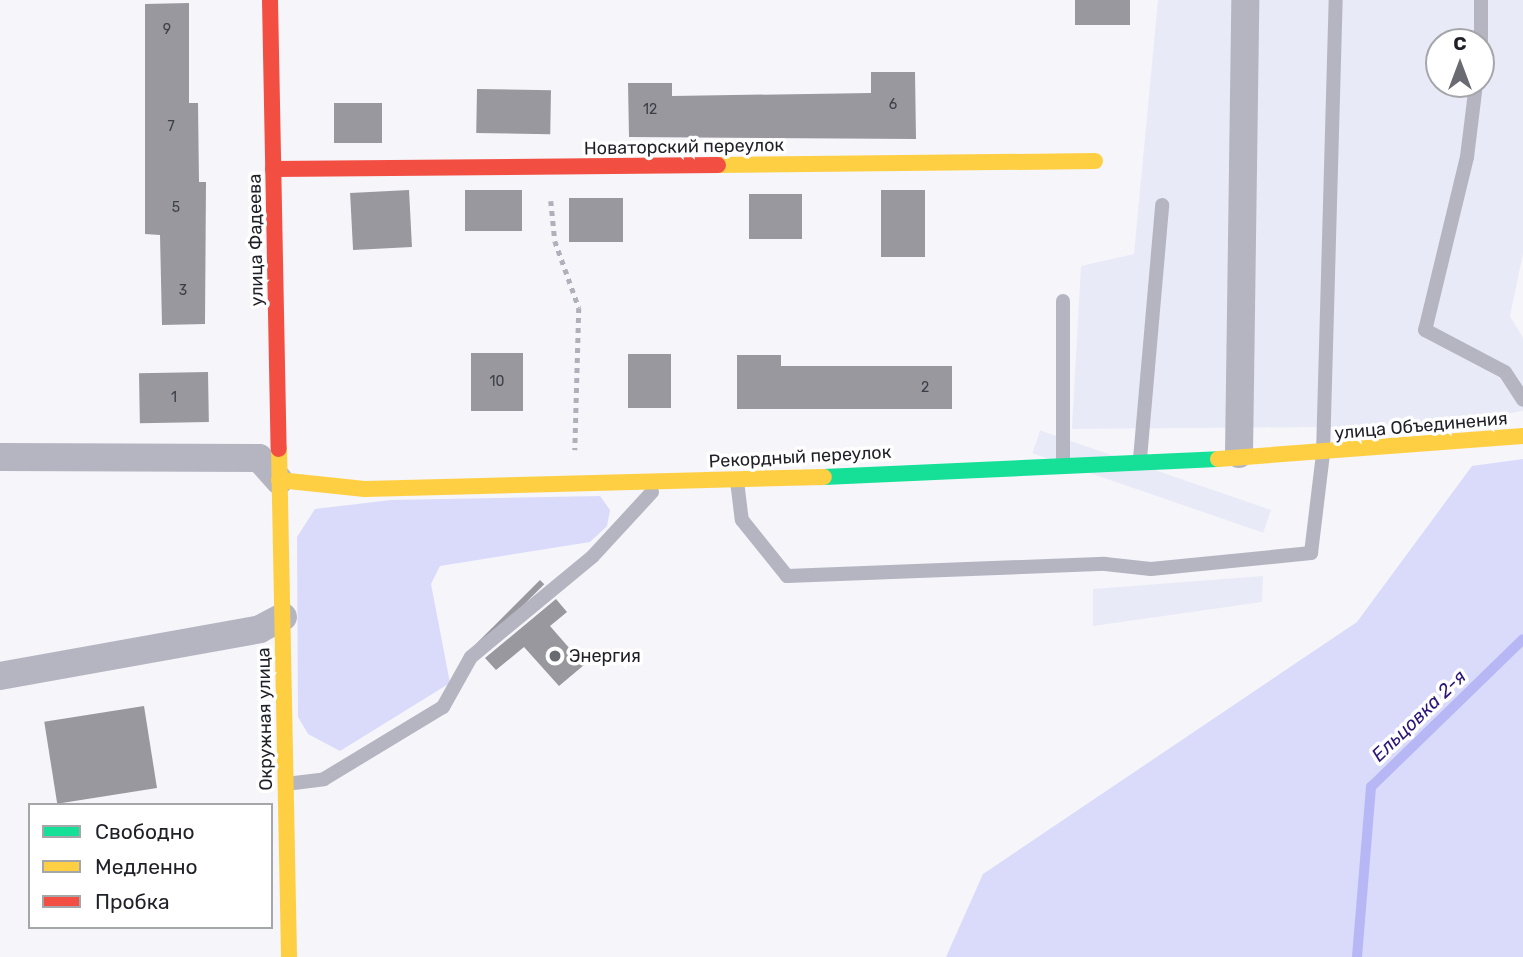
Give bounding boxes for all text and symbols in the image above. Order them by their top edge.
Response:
house number: 9 [163,22,171,38]
north arrow [1425,28,1495,98]
text: С [1453,32,1467,55]
house number: 6 [889,97,897,113]
house number: 12 [643,102,657,118]
house number: 7 [167,119,175,135]
street label: Новаторский переулок [584,134,784,160]
street label: улица Фадеева [244,174,268,306]
house number: 5 [172,200,180,216]
house number: 3 [179,283,187,299]
house number: 10 [490,374,504,390]
house number: 2 [921,380,929,396]
house number: 1 [171,390,177,406]
street label: улица Объединения [1334,408,1508,444]
street label: Рекордный переулок [708,441,892,473]
place label: Энергия [569,645,641,667]
street label: Окружная улица [253,647,277,791]
marker: Энергия [547,648,563,664]
water label: Ельцовка 2-я [1367,665,1471,767]
legend [28,803,273,929]
text: Свободно [95,819,195,844]
text: Медленно [95,854,198,879]
text: Пробка [95,889,170,914]

